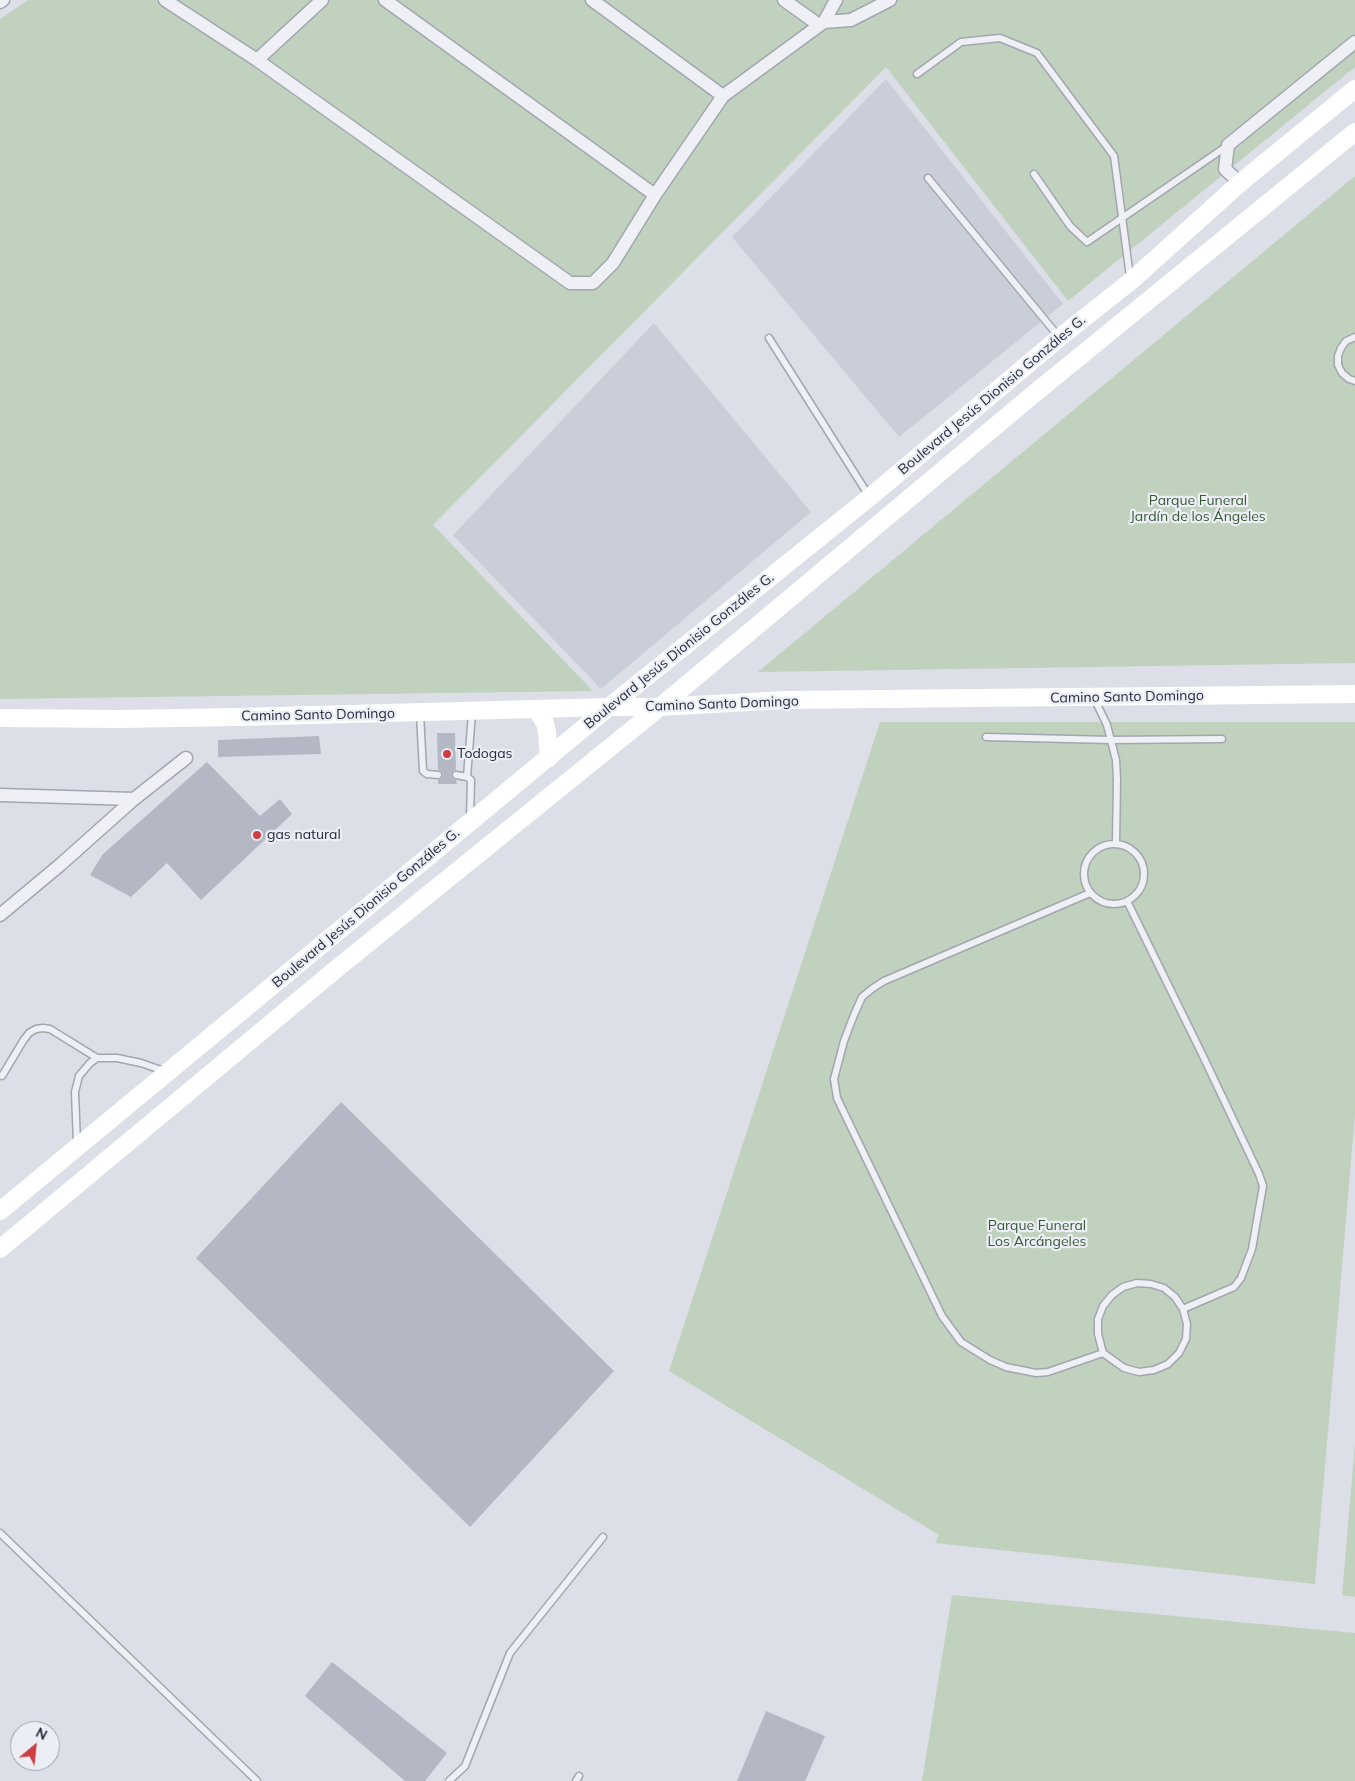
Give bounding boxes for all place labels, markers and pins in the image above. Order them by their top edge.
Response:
place label: Todogas [457,746,513,762]
marker: Todogas [441,748,453,760]
place label: gas natural [267,827,341,843]
marker: gas natural [251,829,263,841]

